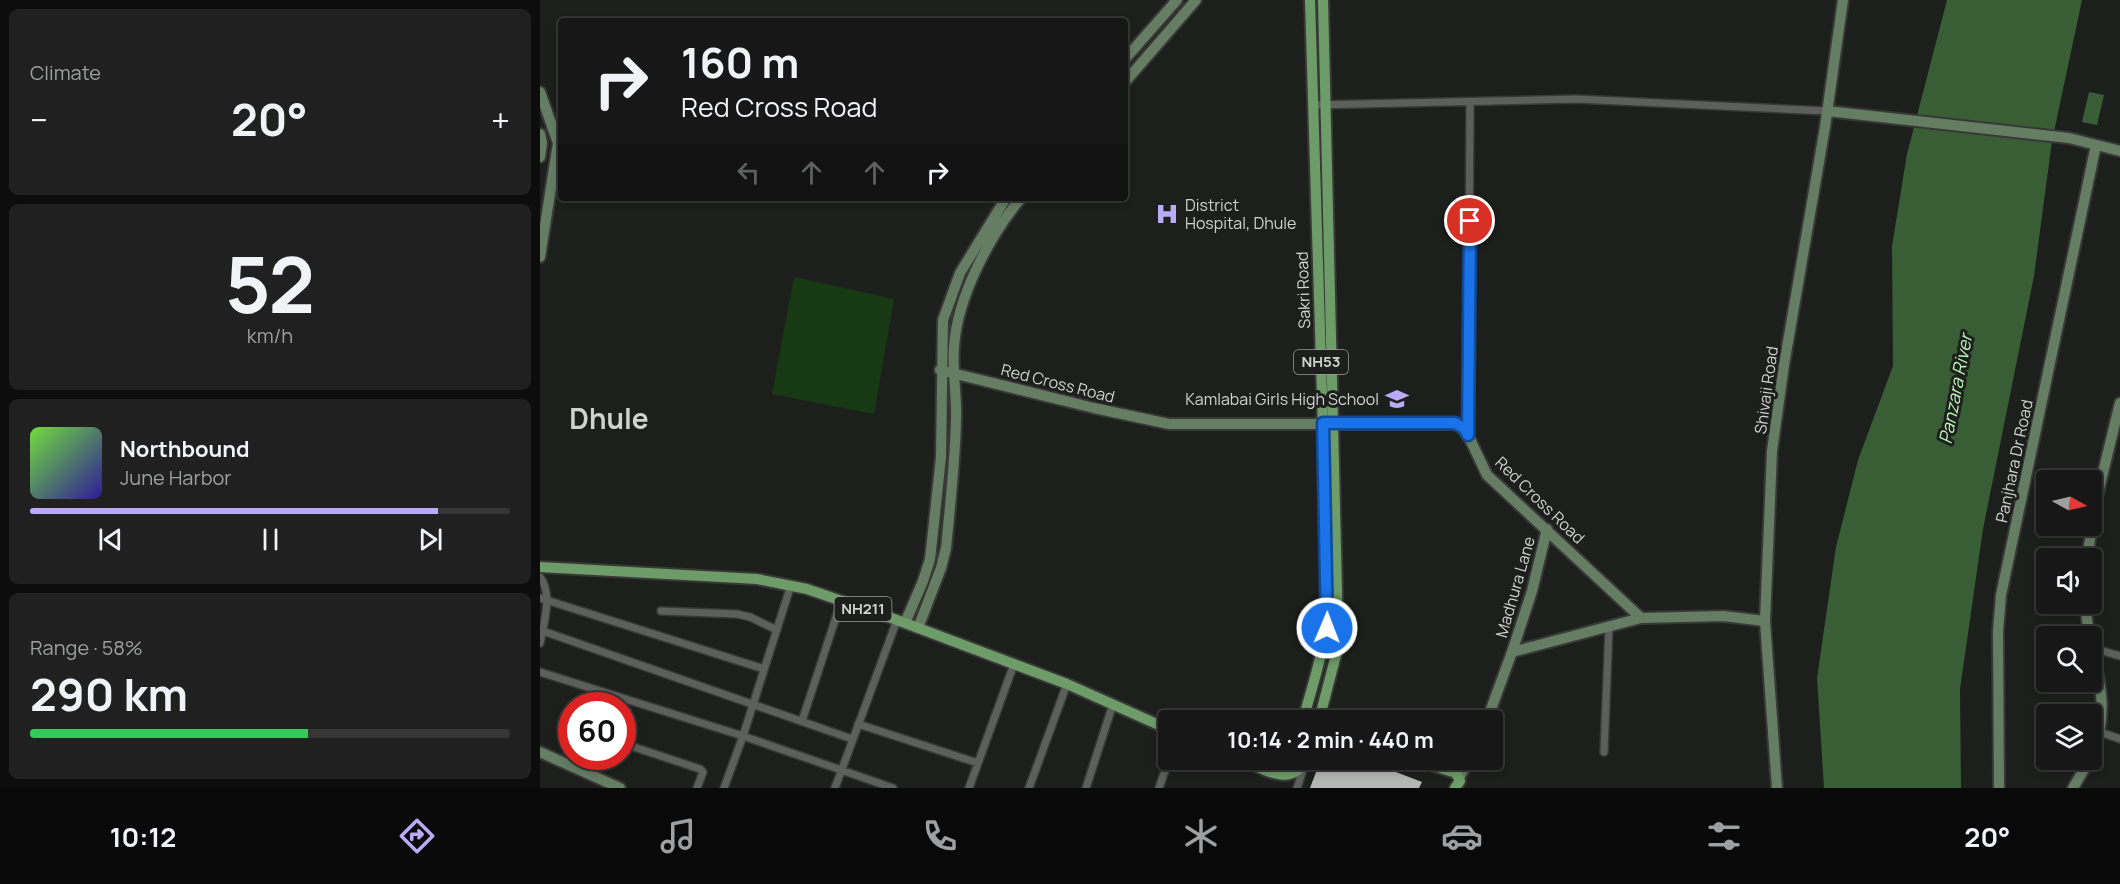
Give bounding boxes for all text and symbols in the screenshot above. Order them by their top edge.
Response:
text: 160 m [681,33,799,91]
icon: right [582,42,660,120]
text: Climate [30,59,101,86]
text: 20° [231,88,308,150]
text: Red Cross Road [681,88,878,125]
text: − [30,97,48,142]
text: + [491,97,510,142]
icon: left [732,156,765,189]
icon: ahead [795,156,828,189]
icon: ahead [858,156,891,189]
icon: right [921,156,954,189]
place label: District Hospital, Dhule [1185,194,1296,234]
pin [1444,195,1495,246]
hospital icon: District Hospital, Dhule [1154,201,1180,227]
icon: arrive [1453,204,1486,237]
text: 52 [225,230,315,336]
street label: Sakri Road [1291,251,1315,329]
text: km/h [247,322,293,349]
water label: Panzara River [1933,329,1978,446]
street label: Shivaji Road [1749,345,1783,435]
road number: NH53 [1294,350,1348,374]
street label: Red Cross Road [999,358,1117,408]
school or university icon: Kamlabai Girls High School [1384,386,1410,412]
place label: Kamlabai Girls High School [1185,388,1379,410]
street label: Panjhara Dr Road [1990,397,2038,525]
district label: Dhule [569,399,649,437]
text: Northbound [120,434,250,464]
street label: Red Cross Road [1490,452,1590,548]
text: June Harbor [120,464,232,491]
north arrow [2036,470,2102,536]
map controls [2036,470,2102,770]
icon: previous [94,523,127,556]
icon: pause [254,523,287,556]
icon: next [414,523,447,556]
street label: Madhura Lane [1490,534,1540,640]
button: sound [2036,548,2102,614]
position arrow [1295,596,1359,660]
road number: NH211 [834,597,892,621]
button: search [2036,626,2102,692]
text: Range · 58% [30,634,143,661]
text: 290 km [30,663,188,725]
speed limit sign: 60 [558,692,636,770]
button: layers [2036,704,2102,770]
text: 10:14 · 2 min · 440 m [1227,725,1434,755]
icon: directions [396,815,438,857]
icon: music [657,815,699,857]
icon: phone [919,815,961,857]
icon: climate [1180,815,1222,857]
icon: car [1441,815,1483,857]
icon: filters [1703,815,1745,857]
text: 10:12 [110,818,176,855]
text: 20° [1964,818,2010,855]

